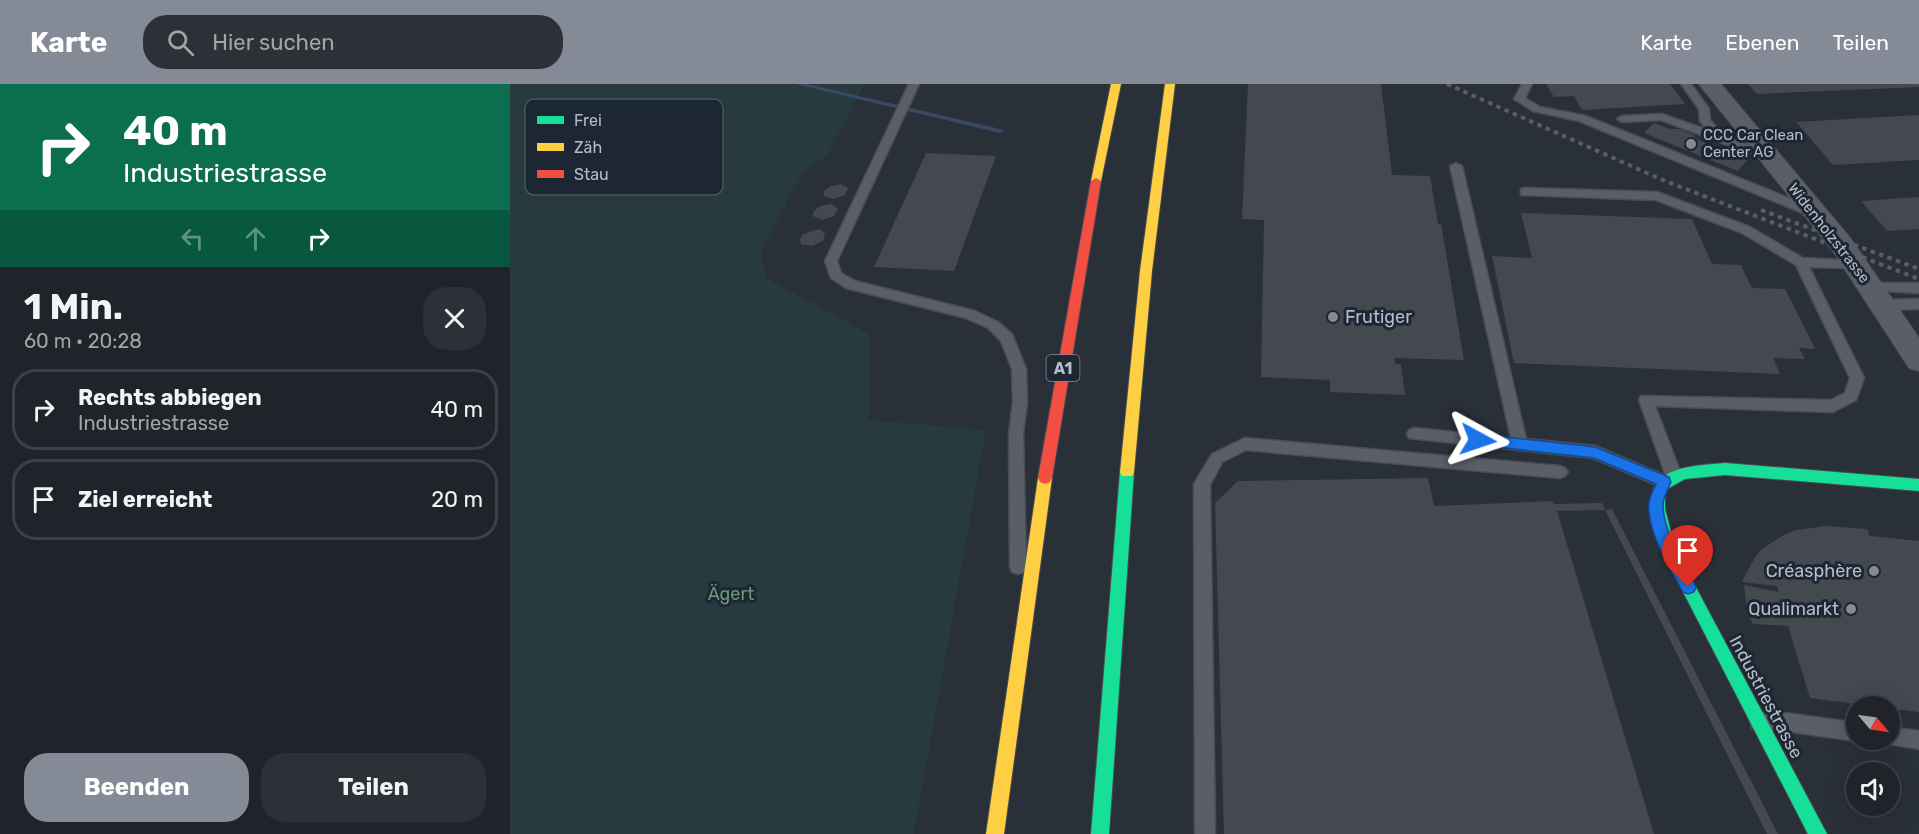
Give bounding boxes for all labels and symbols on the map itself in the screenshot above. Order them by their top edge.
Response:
legend [525,99,723,195]
text: Frei [574,111,602,130]
place label: CCC Car Clean Center AG [1703,126,1803,161]
marker: CCC Car Clean Center AG [1684,137,1698,151]
text: Zäh [574,138,602,157]
text: Stau [574,165,609,184]
street label: Widenholzstrasse [1784,179,1874,287]
place label: Frutiger [1345,306,1412,328]
marker: Frutiger [1326,310,1340,324]
road number: A1 [1046,355,1080,381]
position arrow [1446,408,1510,472]
pin [1662,525,1713,587]
place label: Créasphère [1766,560,1862,582]
marker: Créasphère [1867,564,1881,578]
park label: Ägert [708,583,754,605]
place label: Qualimarkt [1748,598,1839,620]
marker: Qualimarkt [1844,602,1858,616]
street label: Industriestrasse [1724,632,1808,762]
north arrow [1846,696,1900,750]

